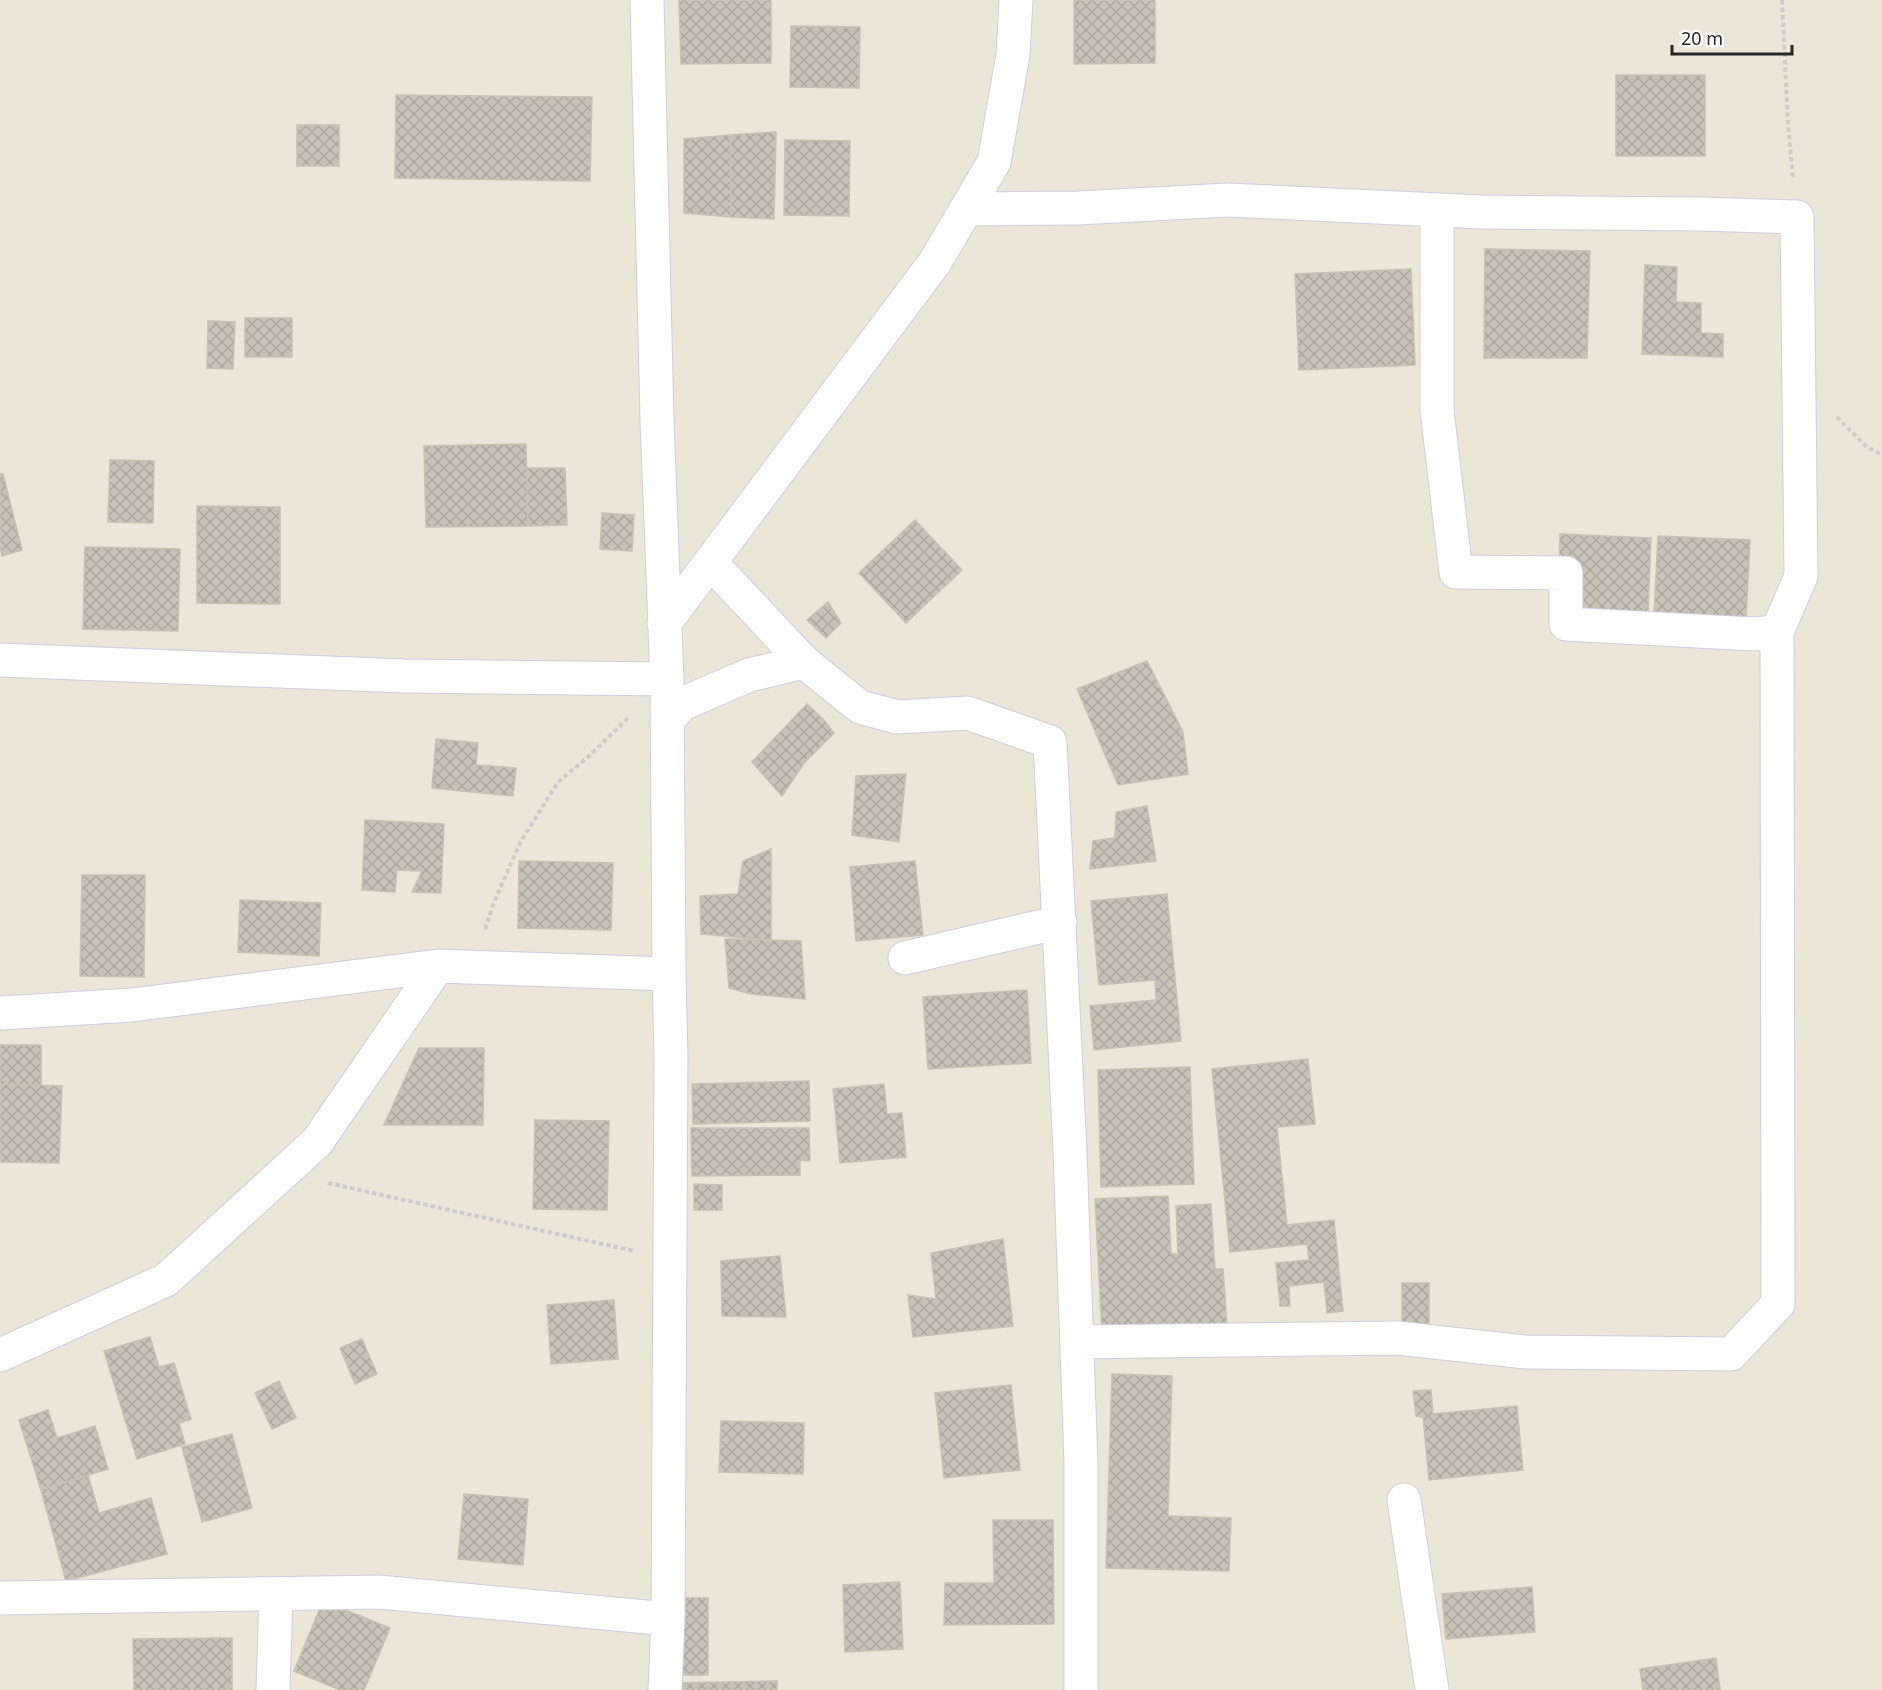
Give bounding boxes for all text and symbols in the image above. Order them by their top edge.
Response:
scale bar [1672,18,1792,56]
text: 20 m [1681,26,1723,50]

